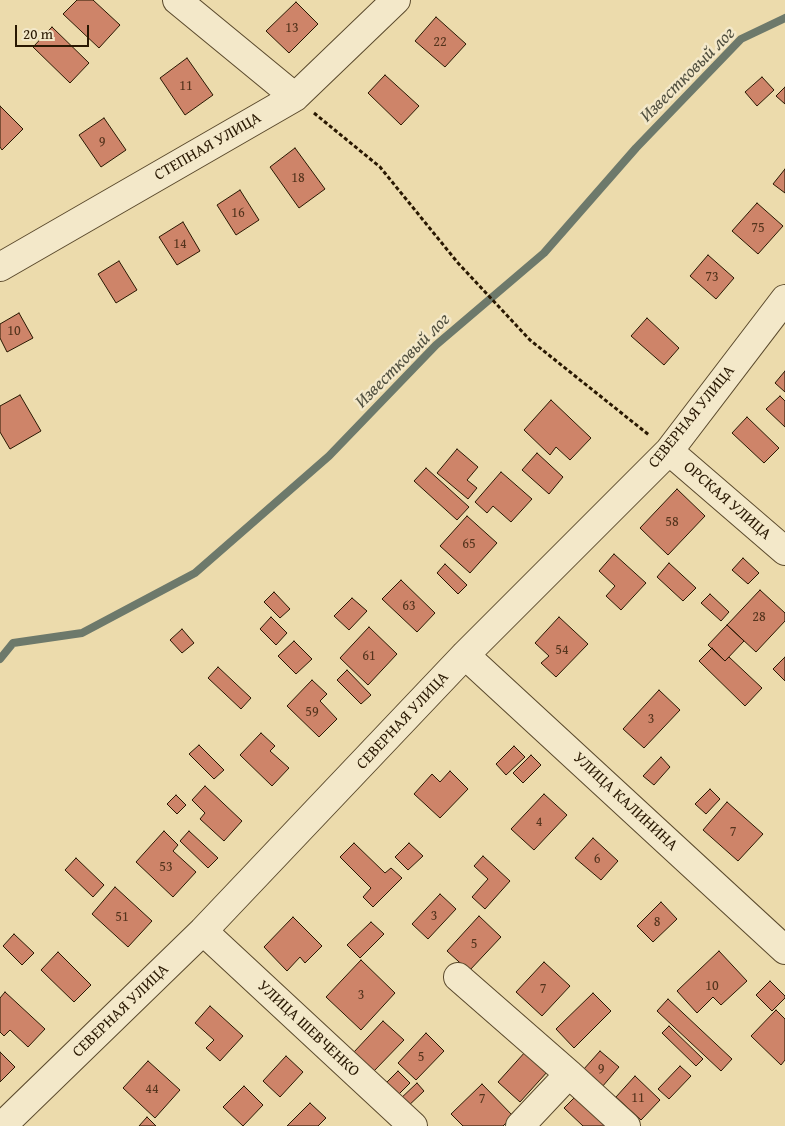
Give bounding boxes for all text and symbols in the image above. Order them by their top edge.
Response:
scale bar [18,15,91,47]
house number: 13 [285,20,299,36]
text: 20 m [23,23,53,44]
water label: Известковый лог [636,23,740,127]
house number: 22 [433,34,447,50]
house number: 11 [179,78,193,94]
street label: СТЕПНАЯ УЛИЦА [151,109,265,185]
house number: 9 [99,134,105,150]
house number: 18 [291,170,305,186]
house number: 16 [231,205,245,221]
house number: 75 [751,220,765,236]
house number: 14 [173,236,187,252]
house number: 73 [705,269,719,285]
water label: Известковый лог [351,309,455,413]
house number: 10 [7,323,21,339]
street label: СЕВЕРНАЯ УЛИЦА [645,362,739,472]
street label: ОРСКАЯ УЛИЦА [679,458,775,544]
house number: 58 [665,514,679,530]
house number: 65 [462,536,476,552]
house number: 63 [402,598,416,614]
house number: 28 [752,609,766,625]
house number: 54 [555,642,569,658]
house number: 61 [362,648,376,664]
street label: СЕВЕРНАЯ УЛИЦА [353,668,453,774]
house number: 59 [305,704,319,720]
house number: 3 [648,711,654,727]
street label: УЛИЦА КАЛИНИНА [569,748,681,856]
house number: 4 [536,814,542,830]
house number: 7 [730,824,736,840]
house number: 6 [594,851,600,867]
house number: 53 [159,859,173,875]
house number: 3 [431,908,437,924]
house number: 51 [115,909,129,925]
house number: 8 [654,914,660,930]
house number: 5 [471,936,477,952]
street label: СЕВЕРНАЯ УЛИЦА [69,960,173,1062]
street label: УЛИЦА ШЕВЧЕНКО [253,977,363,1081]
house number: 10 [705,978,719,994]
house number: 7 [540,981,546,997]
house number: 3 [358,987,364,1003]
house number: 5 [418,1049,424,1065]
house number: 9 [598,1061,604,1077]
house number: 44 [145,1081,159,1097]
house number: 11 [631,1090,645,1106]
house number: 7 [479,1091,485,1107]

